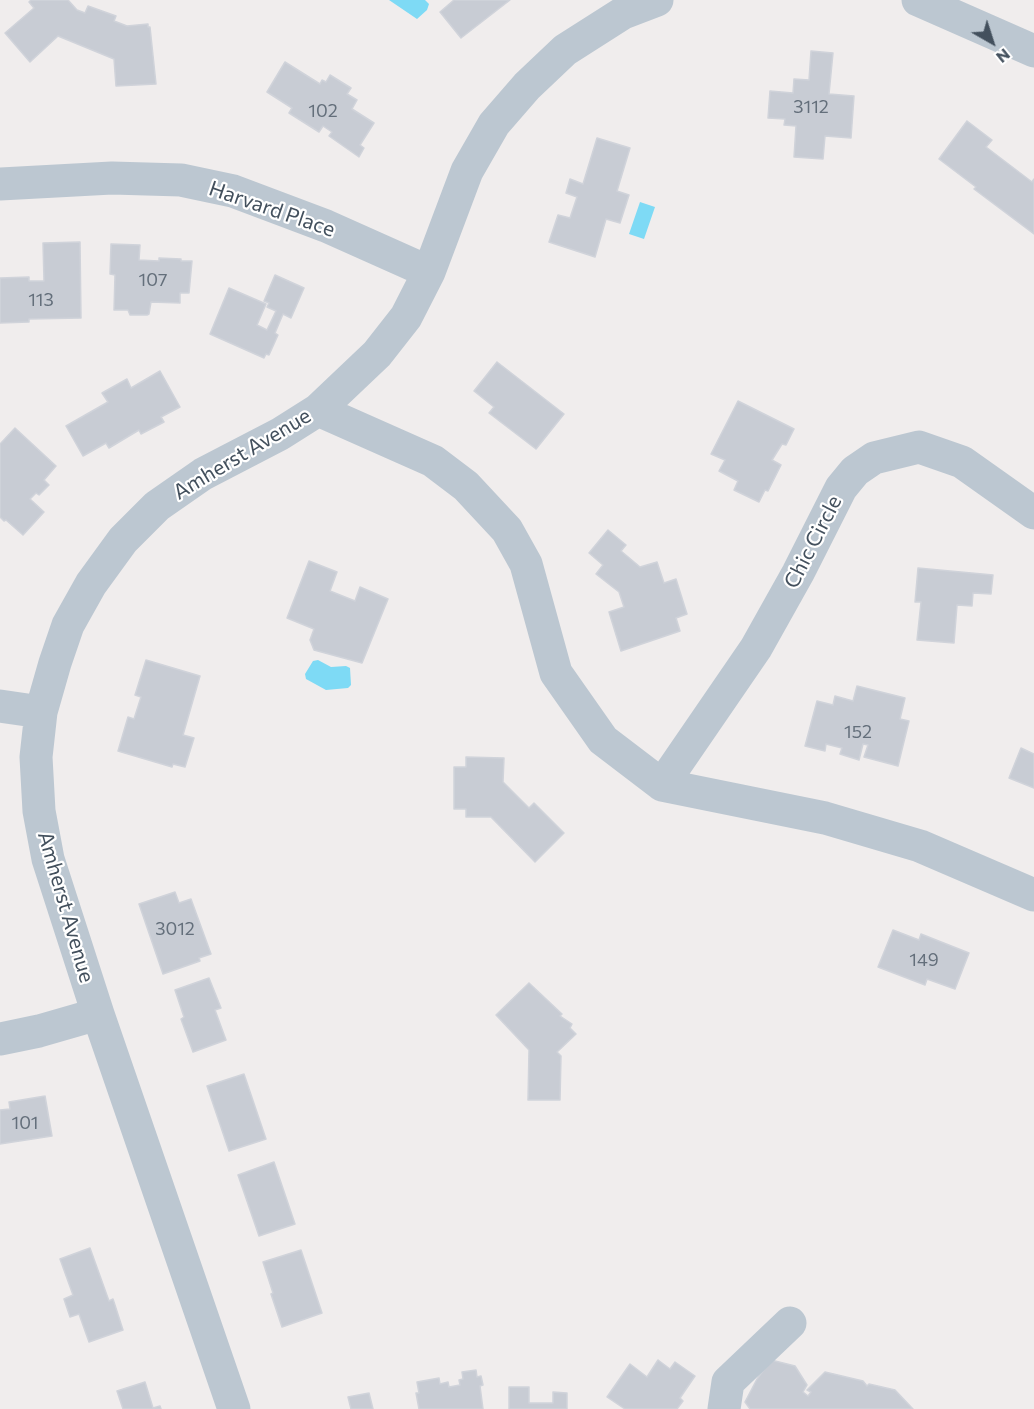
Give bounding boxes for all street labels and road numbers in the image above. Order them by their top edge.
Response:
street label: Harvard Place [206,176,338,242]
street label: Amherst Avenue [169,403,315,505]
street label: Chic Circle [779,491,847,593]
street label: Amherst Avenue [32,829,100,985]

